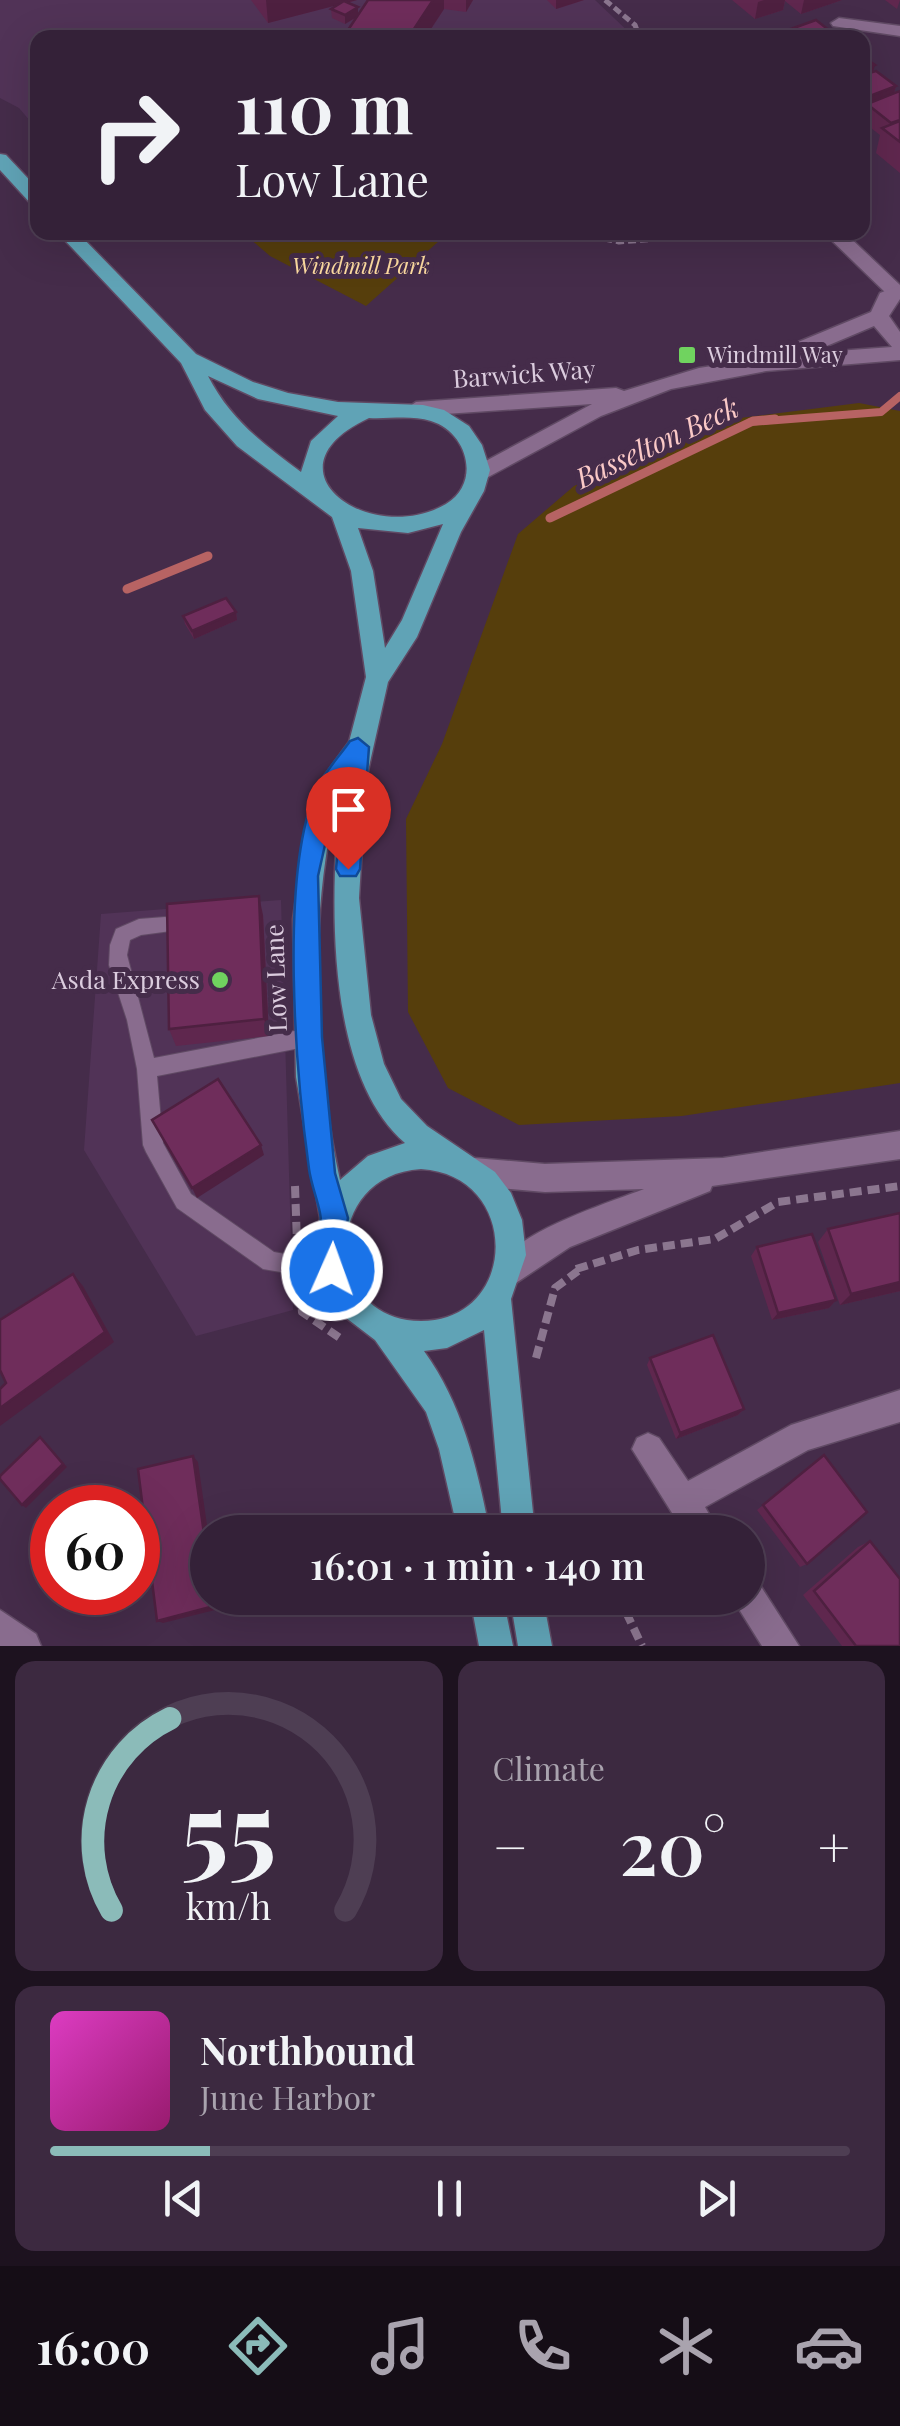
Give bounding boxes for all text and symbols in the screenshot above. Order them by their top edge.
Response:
text: 110 m [235,58,413,152]
icon: right [70,70,200,200]
text: Low Lane [235,148,429,208]
park label: Windmill Park [292,250,430,280]
place label: Windmill Way [706,339,843,369]
marker: Windmill Way [676,344,698,366]
street label: Barwick Way [451,351,597,394]
water label: Basselton Beck [568,388,744,496]
pin [306,767,391,870]
icon: arrive [321,782,376,837]
street label: Low Lane [256,924,293,1032]
place label: Asda Express [51,962,200,995]
marker: Asda Express [209,969,231,991]
position arrow [280,1218,384,1322]
speed limit sign: 60 [30,1485,160,1615]
text: 16:01 · 1 min · 140 m [310,1539,645,1590]
text: Climate [493,1746,605,1789]
text: 55 [181,1755,276,1894]
text: 20° [620,1795,726,1895]
text: − [493,1808,528,1882]
text: + [818,1808,850,1882]
text: km/h [186,1881,272,1929]
text: Northbound [200,2024,415,2075]
text: June Harbor [200,2075,375,2118]
icon: previous [156,2171,211,2226]
icon: pause [422,2171,477,2226]
icon: next [689,2171,744,2226]
icon: directions [223,2311,293,2381]
icon: music [365,2311,435,2381]
icon: phone [508,2311,578,2381]
icon: climate [651,2311,721,2381]
icon: car [794,2311,864,2381]
text: 16:00 [36,2316,150,2376]

